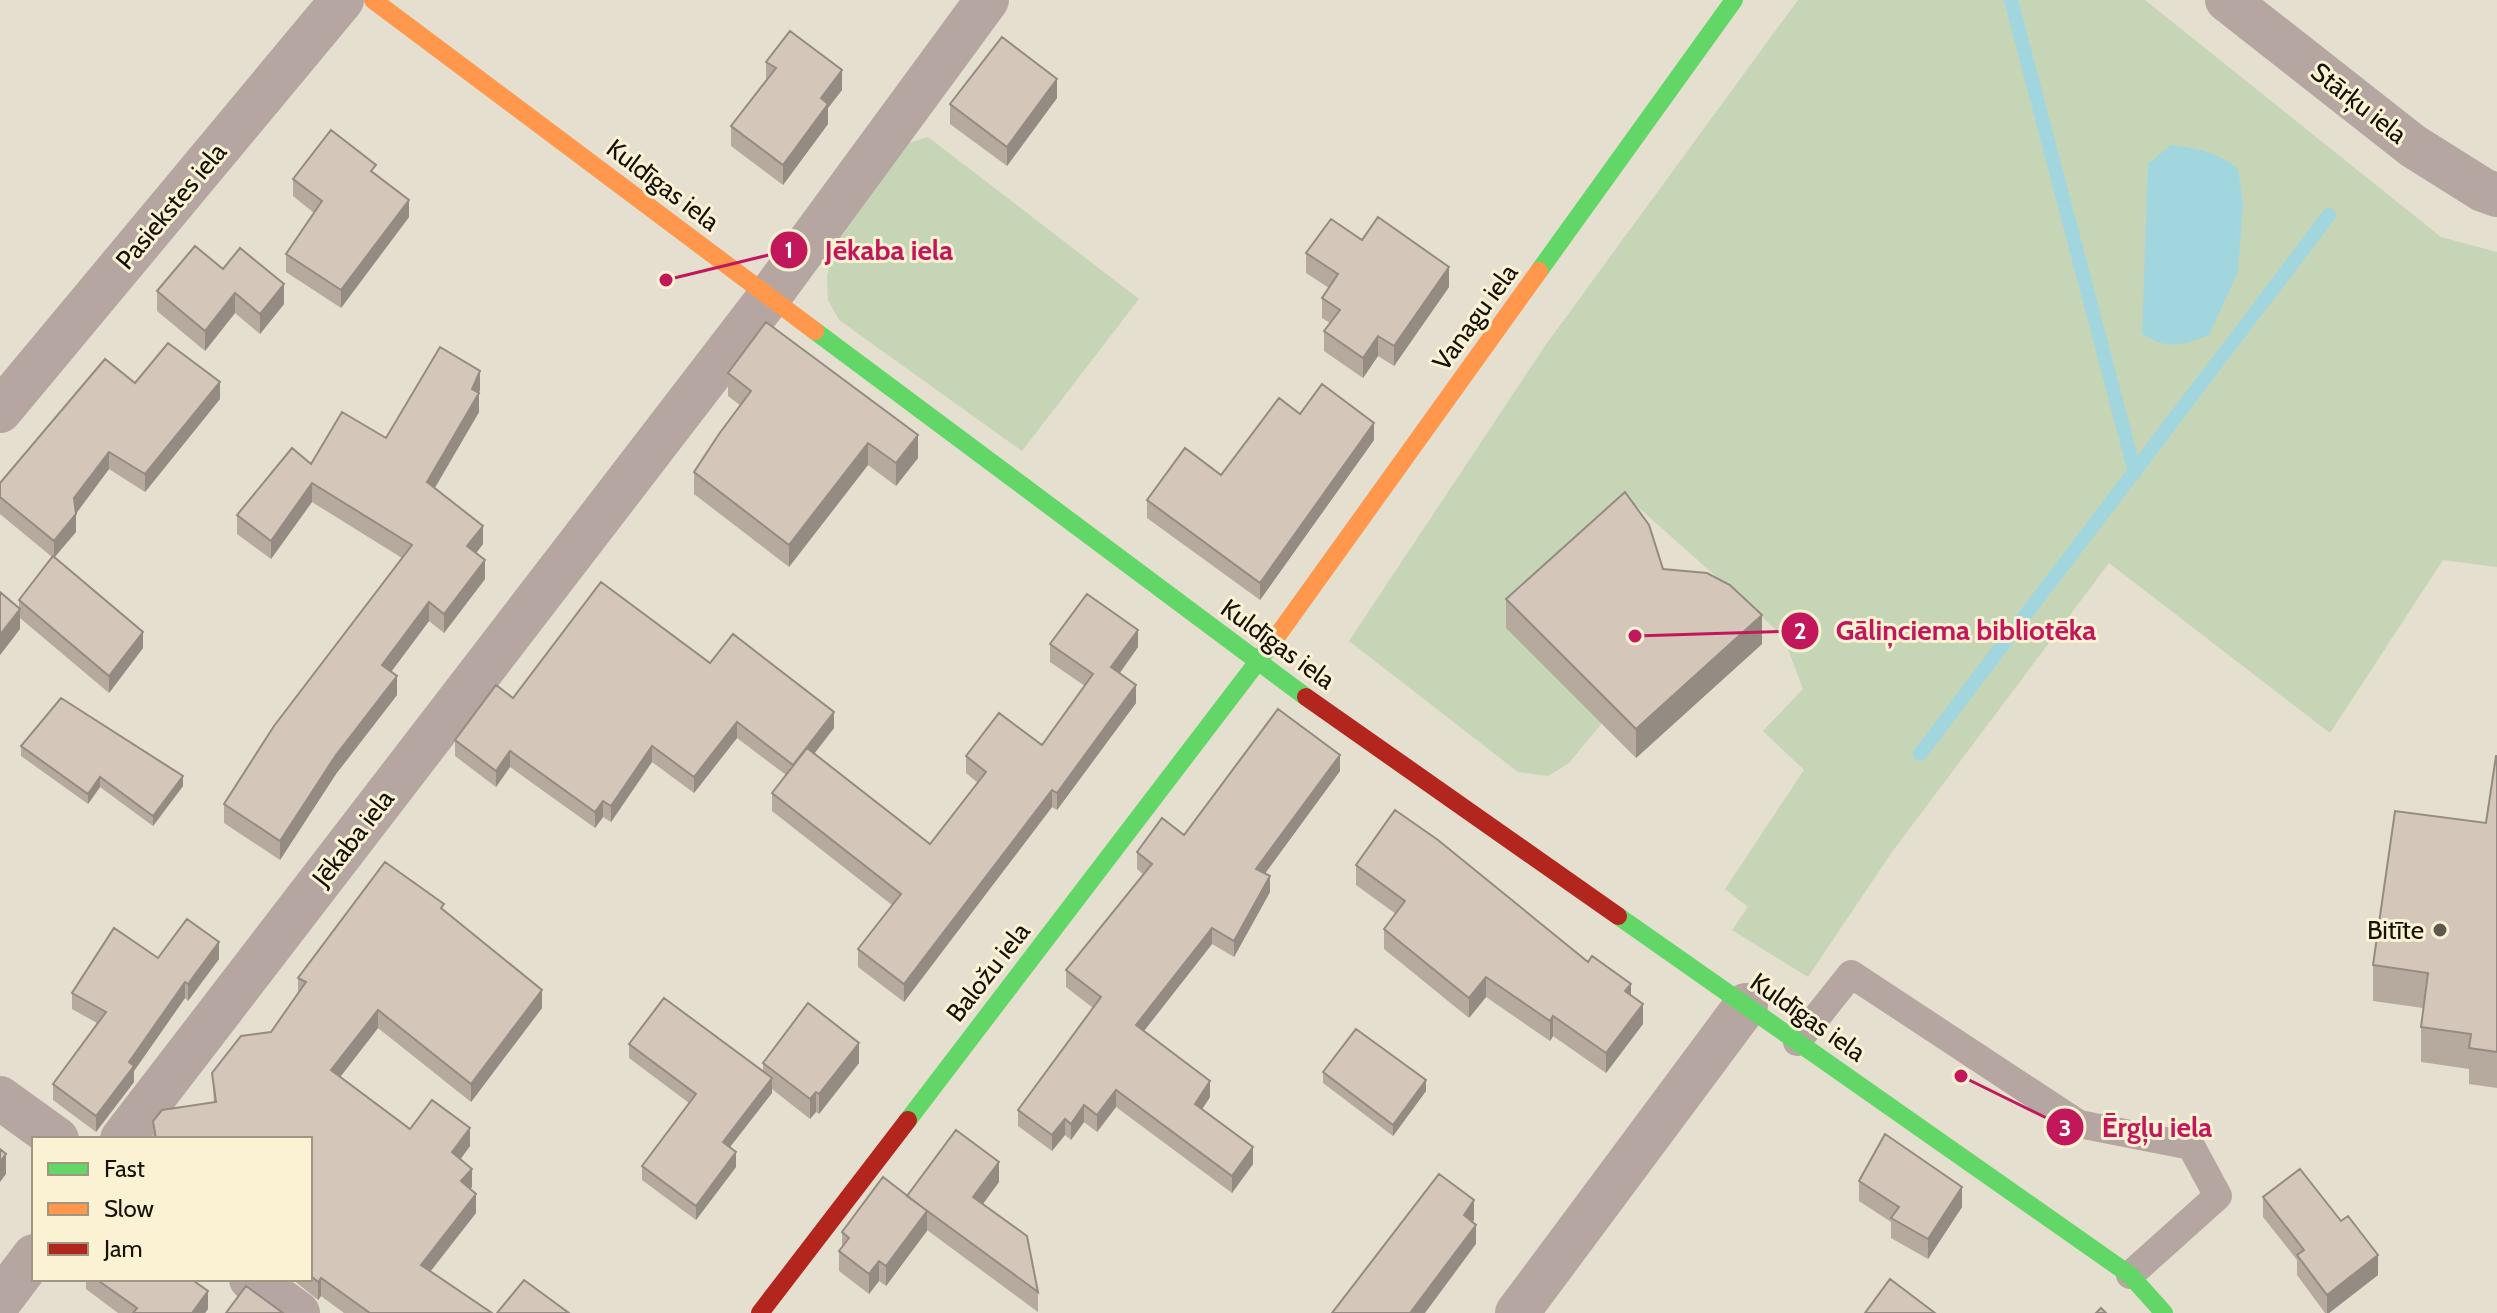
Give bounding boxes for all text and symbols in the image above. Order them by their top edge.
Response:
street label: Stārķu iela [2304,56,2414,151]
street label: Kuldīgas iela [600,132,726,238]
street label: Pasiekstes iela [109,136,233,276]
callout: Jēkaba iela [769,224,969,276]
text: Jēkaba iela [824,233,953,267]
text: 1 [785,235,793,264]
street label: Vanagu iela [1426,257,1525,377]
street label: Kuldīgas iela [1215,592,1342,696]
callout: Gāliņciema bibliotēka [1780,605,2112,657]
text: Gāliņciema bibliotēka [1836,613,2096,649]
text: 2 [1794,616,1806,645]
street label: Jēkaba iela [305,783,401,894]
place label: Bitīte [2367,914,2424,946]
street label: Baložu iela [939,916,1037,1028]
marker: Bitīte [2431,921,2449,939]
street label: Kuldīgas iela [1744,966,1872,1069]
callout: Ērgļu iela [2045,1101,2228,1153]
text: Ērgļu iela [2102,1110,2212,1146]
text: 3 [2059,1113,2071,1142]
legend [32,1137,312,1281]
text: Fast [104,1154,145,1183]
text: Slow [104,1194,154,1223]
text: Jam [103,1234,142,1263]

